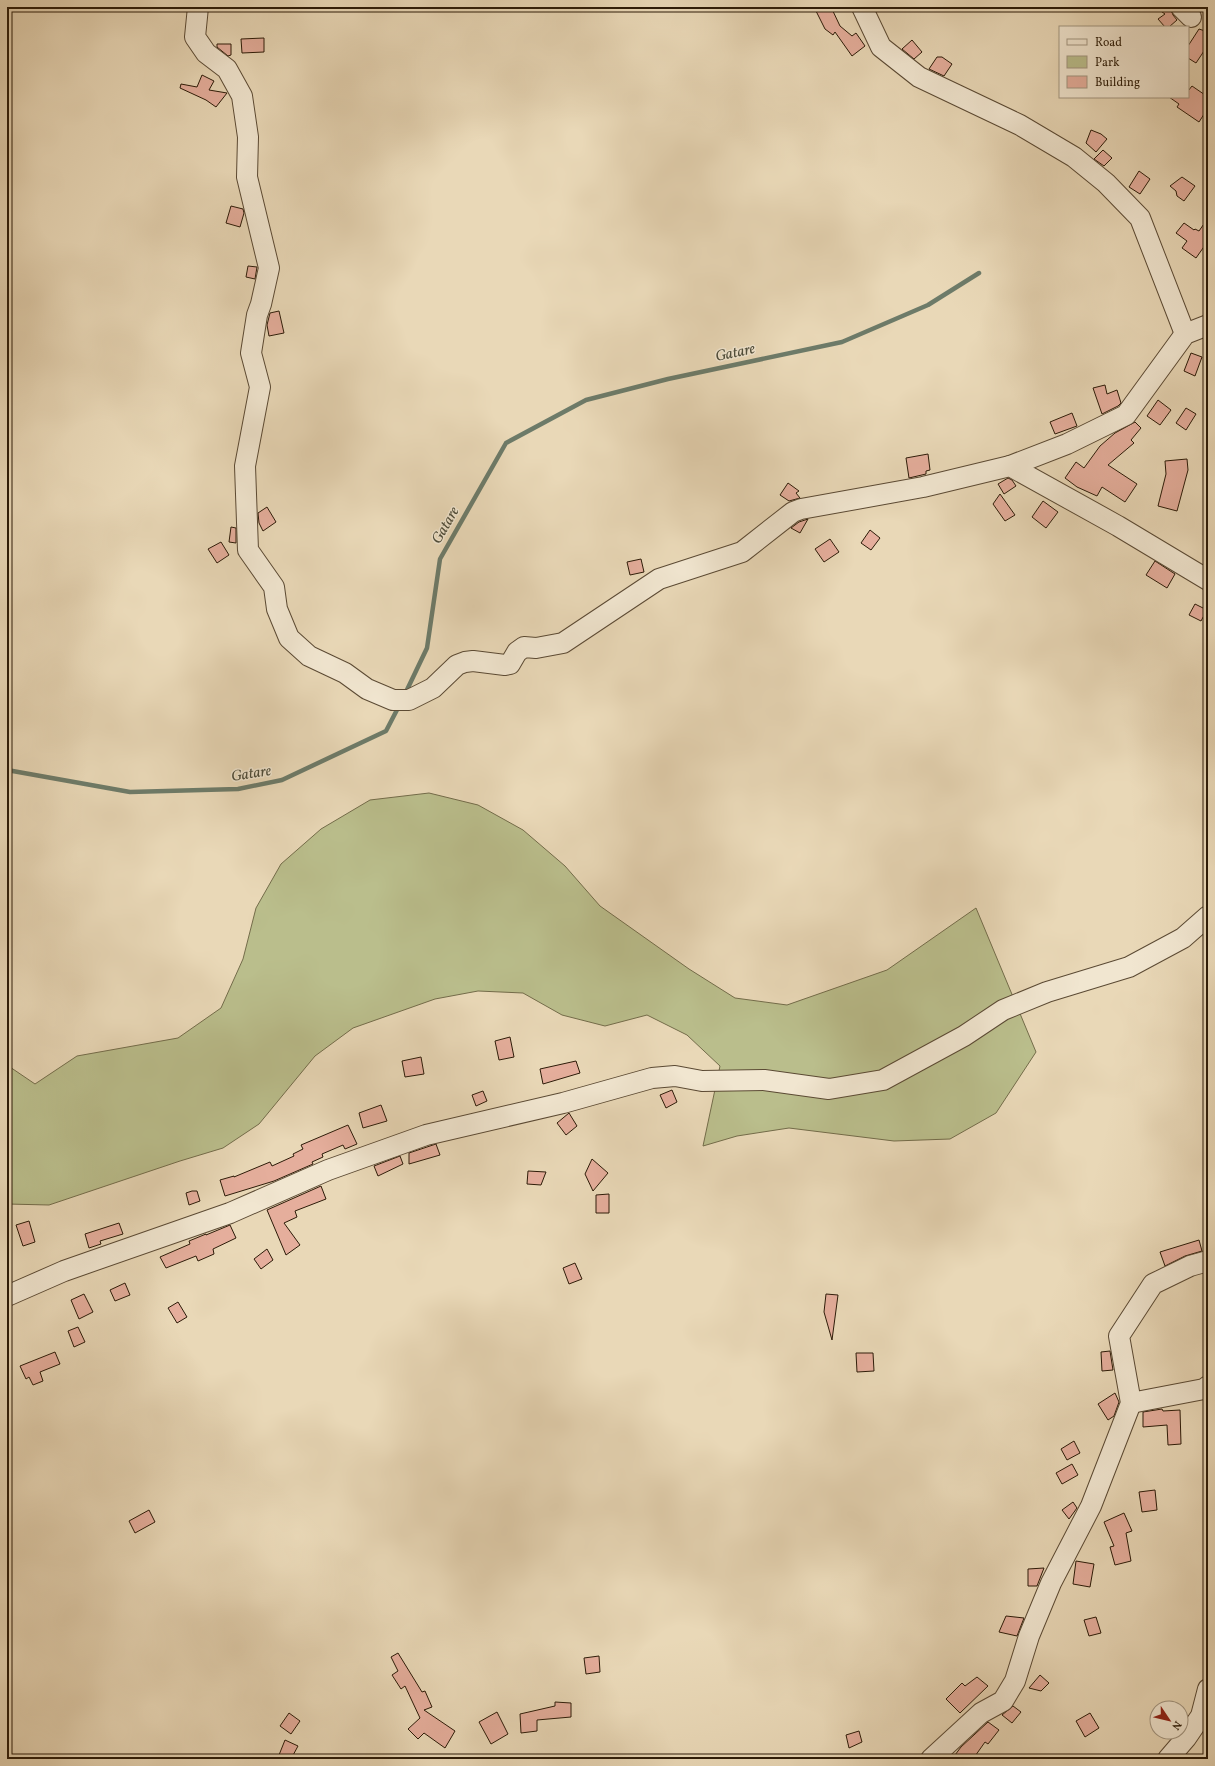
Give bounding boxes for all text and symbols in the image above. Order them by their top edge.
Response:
legend [1059,26,1189,98]
text: Road [1095,35,1122,51]
text: Park [1095,55,1120,71]
text: Building [1095,75,1140,91]
water label: Gatare [714,339,758,368]
water label: Gatare [427,503,466,548]
water label: Gatare [230,761,273,788]
north arrow [1149,1700,1189,1740]
text: N [1168,1717,1184,1732]

